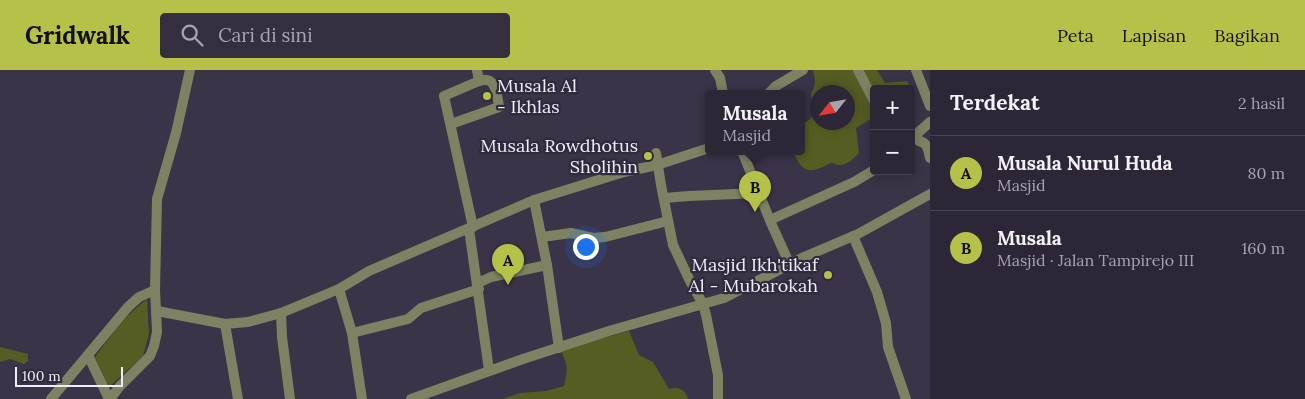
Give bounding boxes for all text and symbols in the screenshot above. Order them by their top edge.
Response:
search box [160,13,510,58]
text: Gridwalk [25,20,130,51]
icon: search [178,21,206,49]
text: Cari di sini [218,23,312,47]
text: Peta [1057,24,1094,47]
text: Lapisan [1122,24,1186,47]
text: Bagikan [1214,24,1280,47]
place label: Musala Al - Ikhlas [497,74,577,118]
north arrow [810,85,855,130]
map controls [870,85,915,175]
button: + [870,85,915,130]
text: Terdekat [950,89,1040,116]
marker: Musala Al - Ikhlas [481,90,493,102]
popup [705,90,805,155]
text: 2 hasil [1238,93,1285,113]
text: Musala [723,101,787,125]
text: Masjid [723,125,771,145]
button: − [870,130,915,175]
place label: Musala Rowdhotus Sholihin [480,134,638,178]
marker: Musala Rowdhotus Sholihin [642,150,654,162]
text: Musala Nurul Huda [997,151,1173,175]
text: A [961,163,971,183]
text: 80 m [1248,163,1285,183]
pin: B [739,171,771,212]
text: Masjid [997,175,1046,195]
text: Musala [997,226,1062,250]
your location [573,234,599,260]
text: B [961,238,971,258]
text: 160 m [1241,238,1285,258]
pin: A [492,244,524,285]
text: Masjid · Jalan Tampirejo III [997,250,1194,270]
place label: Masjid Ikh'tikaf Al - Mubarokah [688,253,820,297]
marker: Masjid Ikh'tikaf Al - Mubarokah [822,269,834,281]
scale bar [15,364,122,387]
text: 100 m [22,367,61,385]

